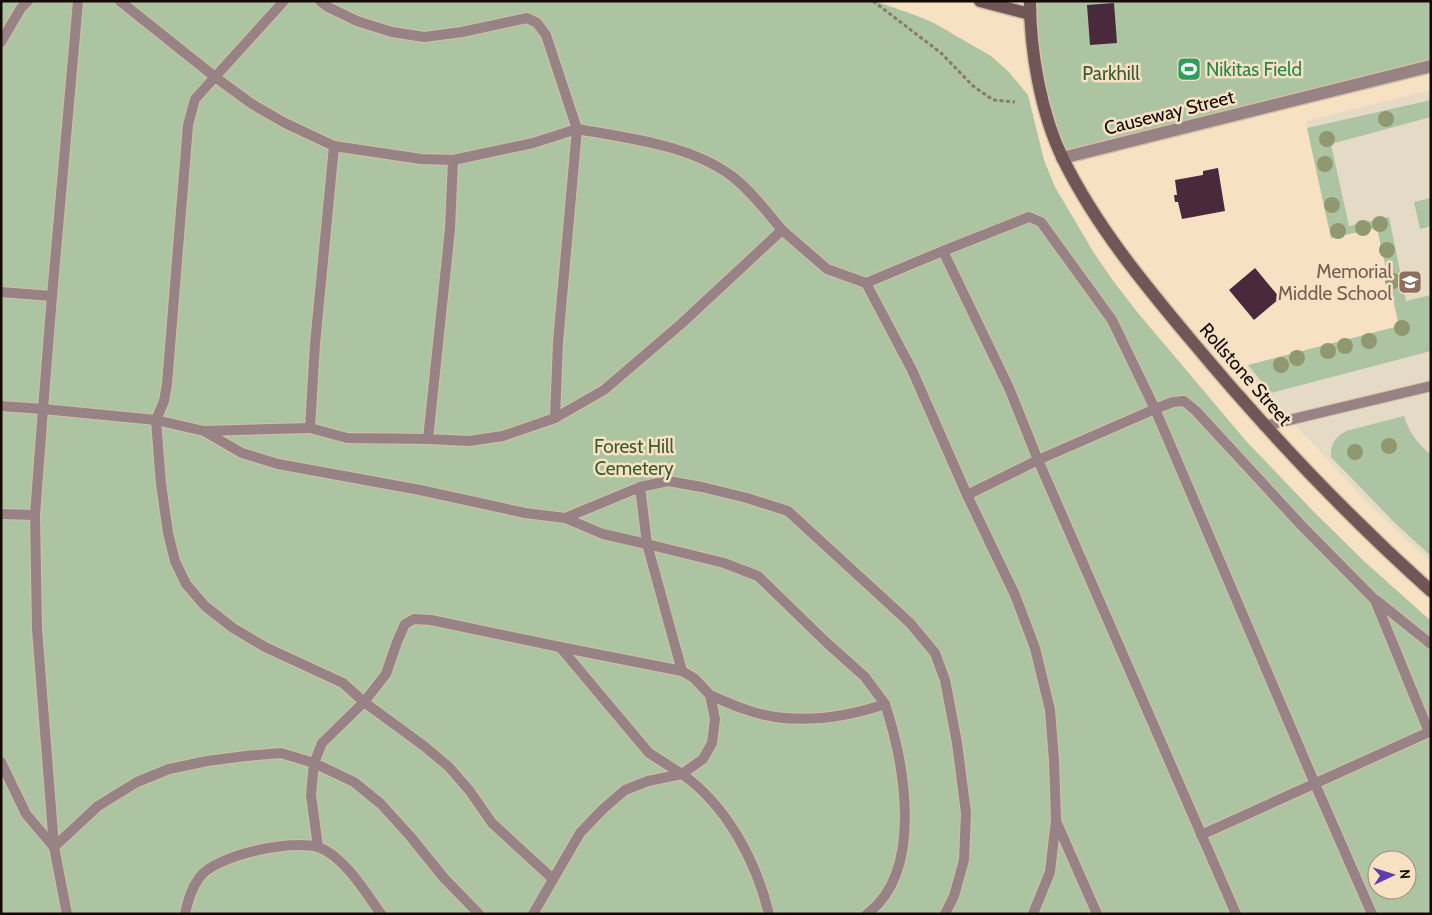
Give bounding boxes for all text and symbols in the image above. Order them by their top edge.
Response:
sports icon: Nikitas Field [1176,56,1202,82]
place label: Nikitas Field [1206,58,1302,81]
park label: Parkhill [1082,62,1140,85]
street label: Causeway Street [1102,85,1237,140]
place label: Memorial Middle School [1278,260,1393,305]
school or university icon: Memorial Middle School [1397,269,1423,295]
street label: Rollstone Street [1195,318,1297,431]
park label: Forest Hill Cemetery [594,435,674,480]
north arrow [1367,850,1417,900]
text: N [1396,869,1414,880]

